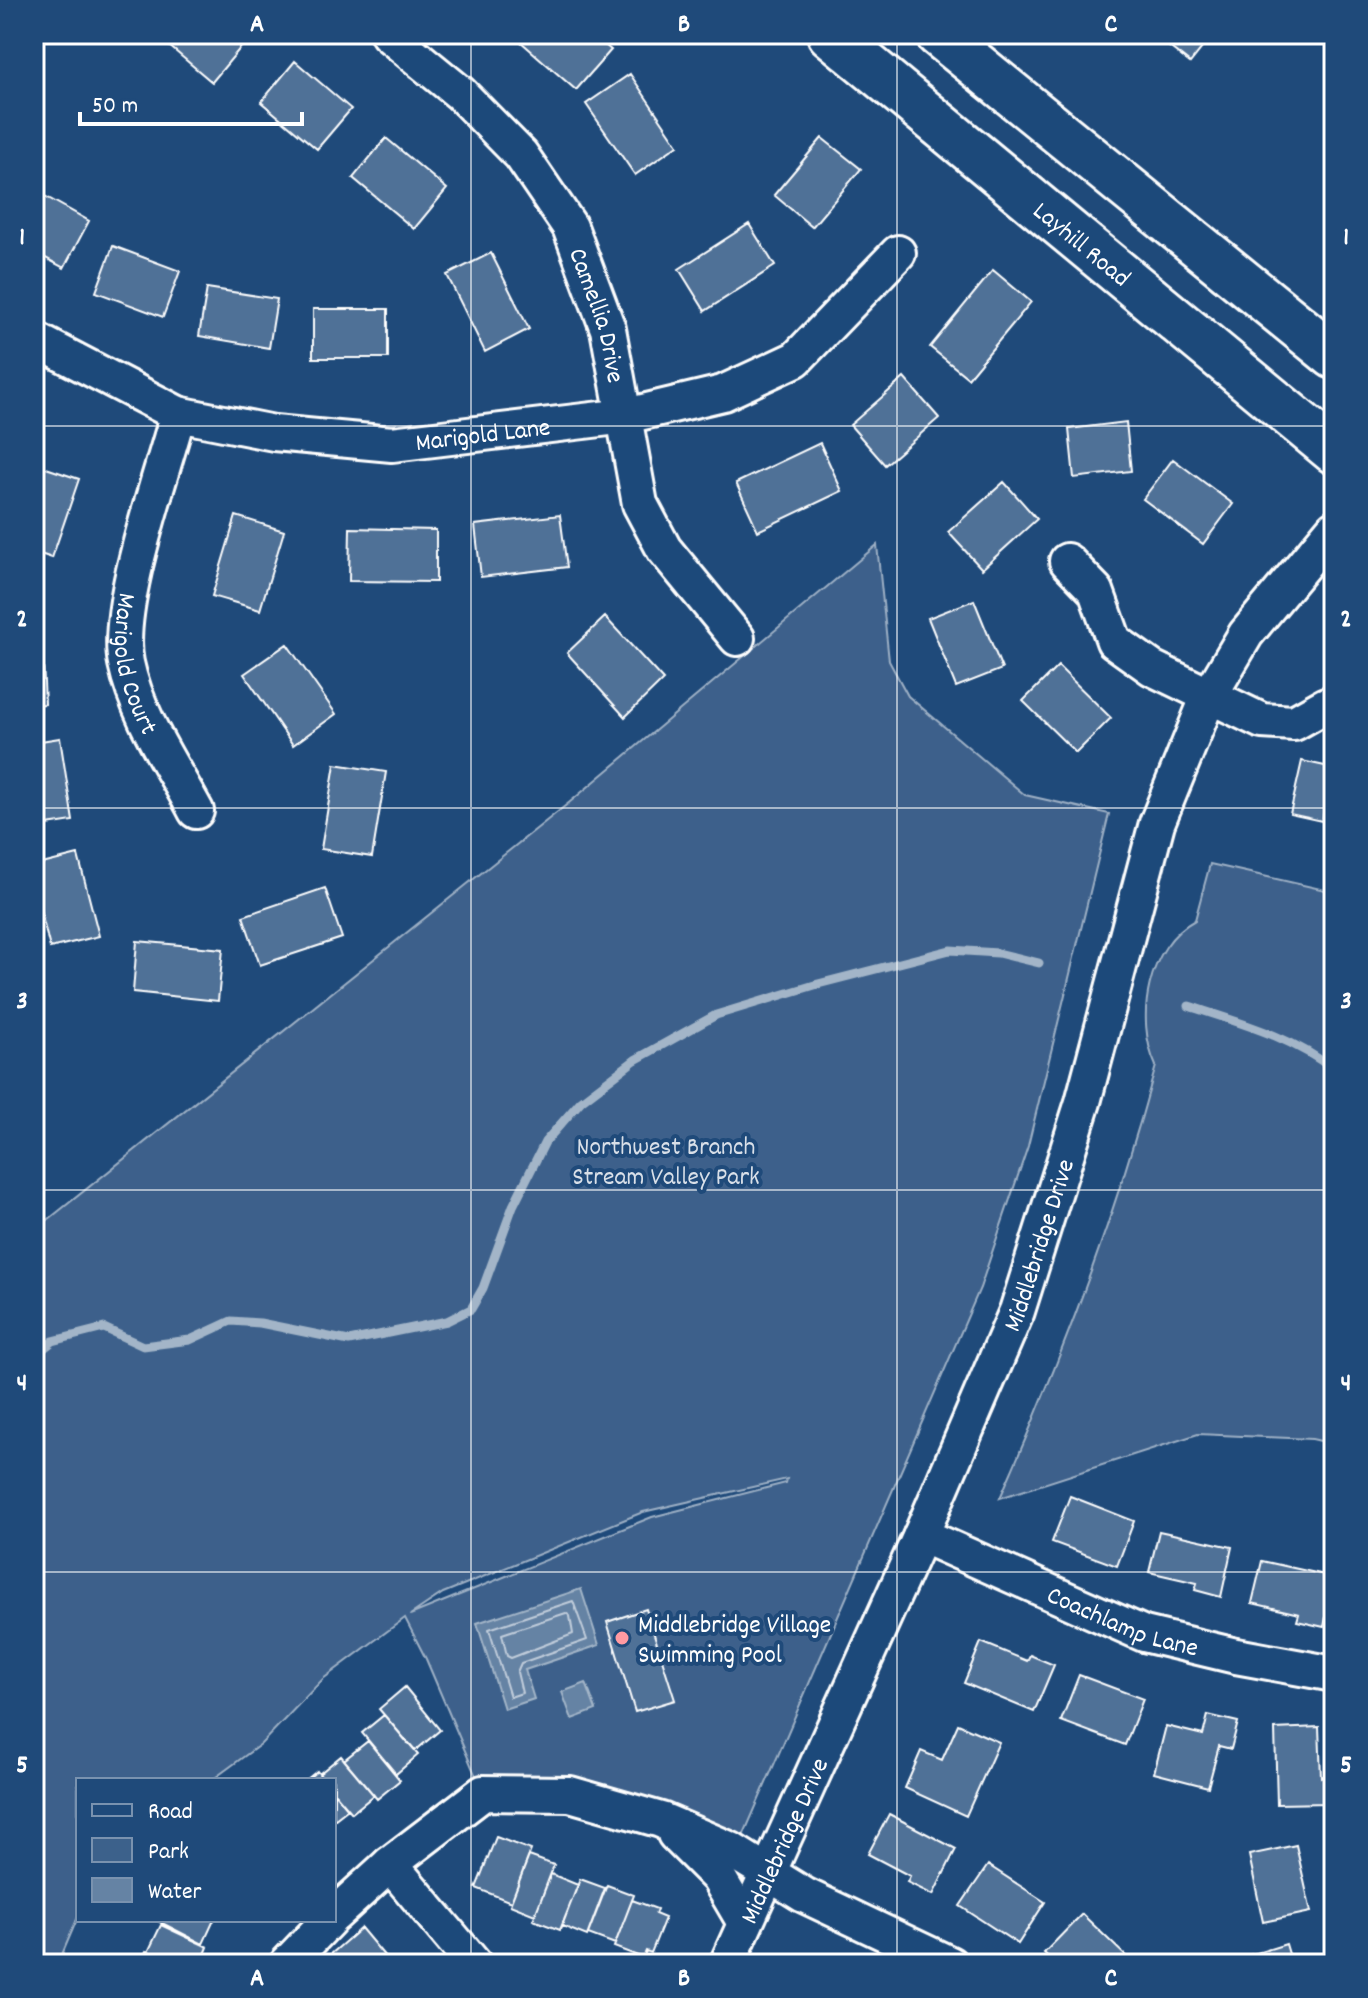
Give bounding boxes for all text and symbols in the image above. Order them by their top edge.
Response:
text: A [250,7,264,44]
text: B [678,7,690,44]
text: C [1105,7,1118,44]
scale bar [80,76,302,126]
text: 50 m [92,90,138,124]
street label: Layhill Road [1024,194,1137,297]
text: 1 [19,220,25,257]
text: 1 [1343,220,1349,257]
street label: Camellia Drive [557,243,632,386]
street label: Marigold Lane [414,410,553,463]
street label: Marigold Court [102,590,166,742]
text: 2 [16,602,28,639]
text: 2 [1340,602,1352,639]
text: 3 [16,984,28,1021]
text: 3 [1340,984,1352,1021]
park label: Northwest Branch Stream Valley Park [572,1130,760,1197]
street label: Middlebridge Drive [995,1155,1086,1338]
text: 4 [17,1366,27,1403]
text: 4 [1341,1366,1351,1403]
street label: Coachlamp Lane [1040,1578,1202,1668]
place label: Middlebridge Village Swimming Pool [638,1608,831,1675]
marker: Middlebridge Village Swimming Pool [613,1629,631,1647]
text: 5 [16,1748,28,1785]
text: 5 [1340,1748,1352,1785]
street label: Middlebridge Drive [733,1752,840,1931]
legend [76,1778,336,1922]
text: Road [148,1796,193,1830]
text: Park [148,1836,189,1870]
text: Water [148,1876,201,1910]
text: A [250,1961,264,1998]
text: B [678,1961,690,1998]
text: C [1105,1961,1118,1998]

